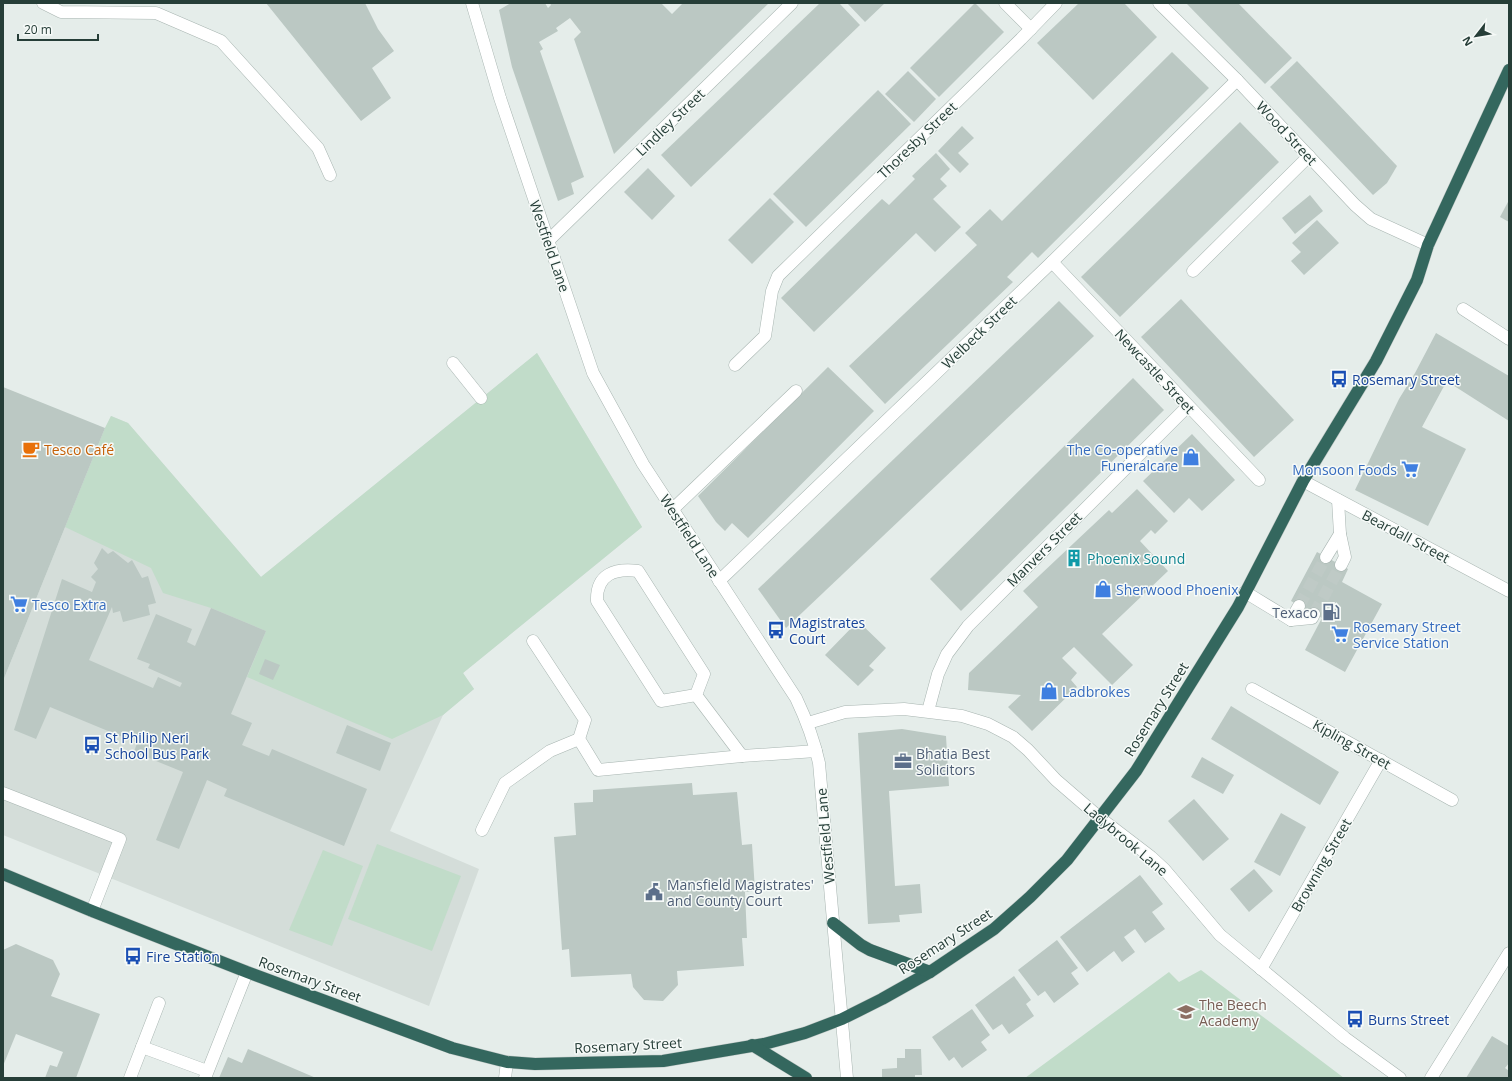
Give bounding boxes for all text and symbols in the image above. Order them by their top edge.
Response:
scale bar [18,16,98,42]
north arrow [1456,16,1496,56]
text: 20 m [24,21,52,38]
text: N [1458,34,1476,49]
street label: Lindley Street [631,84,709,160]
street label: Thoresby Street [873,97,961,183]
street label: Wood Street [1252,97,1322,169]
street label: Westfield Lane [525,198,575,295]
street label: Welbeck Street [937,291,1021,373]
street label: Newcastle Street [1111,324,1199,418]
bus stop icon: Rosemary Street [1329,369,1349,389]
place label: Rosemary Street [1352,370,1460,389]
cafe icon: Tesco Café [21,439,41,459]
place label: Tesco Café [44,440,114,459]
place label: The Co-operative Funeralcare [1067,440,1178,475]
shop icon: The Co-operative Funeralcare [1181,447,1201,467]
supermarket icon: Monsoon Foods [1400,459,1420,479]
place label: Monsoon Foods [1292,460,1397,479]
street label: Westfield Lane [656,491,724,581]
street label: Beardall Street [1359,505,1453,567]
street label: Manvers Street [1002,507,1086,591]
building icon: Phoenix Sound [1064,548,1084,568]
place label: Phoenix Sound [1087,549,1185,568]
shop icon: Sherwood Phoenix [1093,579,1113,599]
place label: Sherwood Phoenix [1116,580,1239,599]
supermarket icon: Tesco Extra [9,594,29,614]
place label: Tesco Extra [32,595,107,614]
fuel station icon: Texaco [1321,602,1341,622]
place label: Texaco [1272,603,1318,622]
place label: Magistrates Court [789,613,866,648]
place label: Rosemary Street Service Station [1353,617,1461,652]
bus stop icon: Magistrates Court [766,620,786,640]
supermarket icon: Rosemary Street Service Station [1330,624,1350,644]
street label: Rosemary Street [1119,658,1193,760]
shop icon: Ladbrokes [1039,681,1059,701]
place label: Ladbrokes [1062,682,1131,701]
street label: Kipling Street [1309,715,1395,773]
place label: St Philip Neri School Bus Park [105,728,210,763]
bus stop icon: St Philip Neri School Bus Park [82,735,102,755]
place label: Bhatia Best Solicitors [916,744,990,779]
office icon: Bhatia Best Solicitors [893,751,913,771]
street label: Westfield Lane [811,787,839,885]
street label: Ladybrook Lane [1080,798,1172,880]
street label: Browning Street [1286,815,1356,915]
place label: Mansfield Magistrates' and County Court [667,875,814,910]
public building icon: Mansfield Magistrates' and County Court [644,882,664,902]
street label: Rosemary Street [895,904,995,978]
bus stop icon: Fire Station [123,946,143,966]
place label: Fire Station [146,947,220,966]
street label: Rosemary Street [256,952,364,1006]
place label: The Beech Academy [1199,995,1267,1030]
school or university icon: The Beech Academy [1176,1002,1196,1022]
bus stop icon: Burns Street [1345,1009,1365,1029]
place label: Burns Street [1368,1010,1449,1029]
street label: Rosemary Street [574,1033,682,1057]

